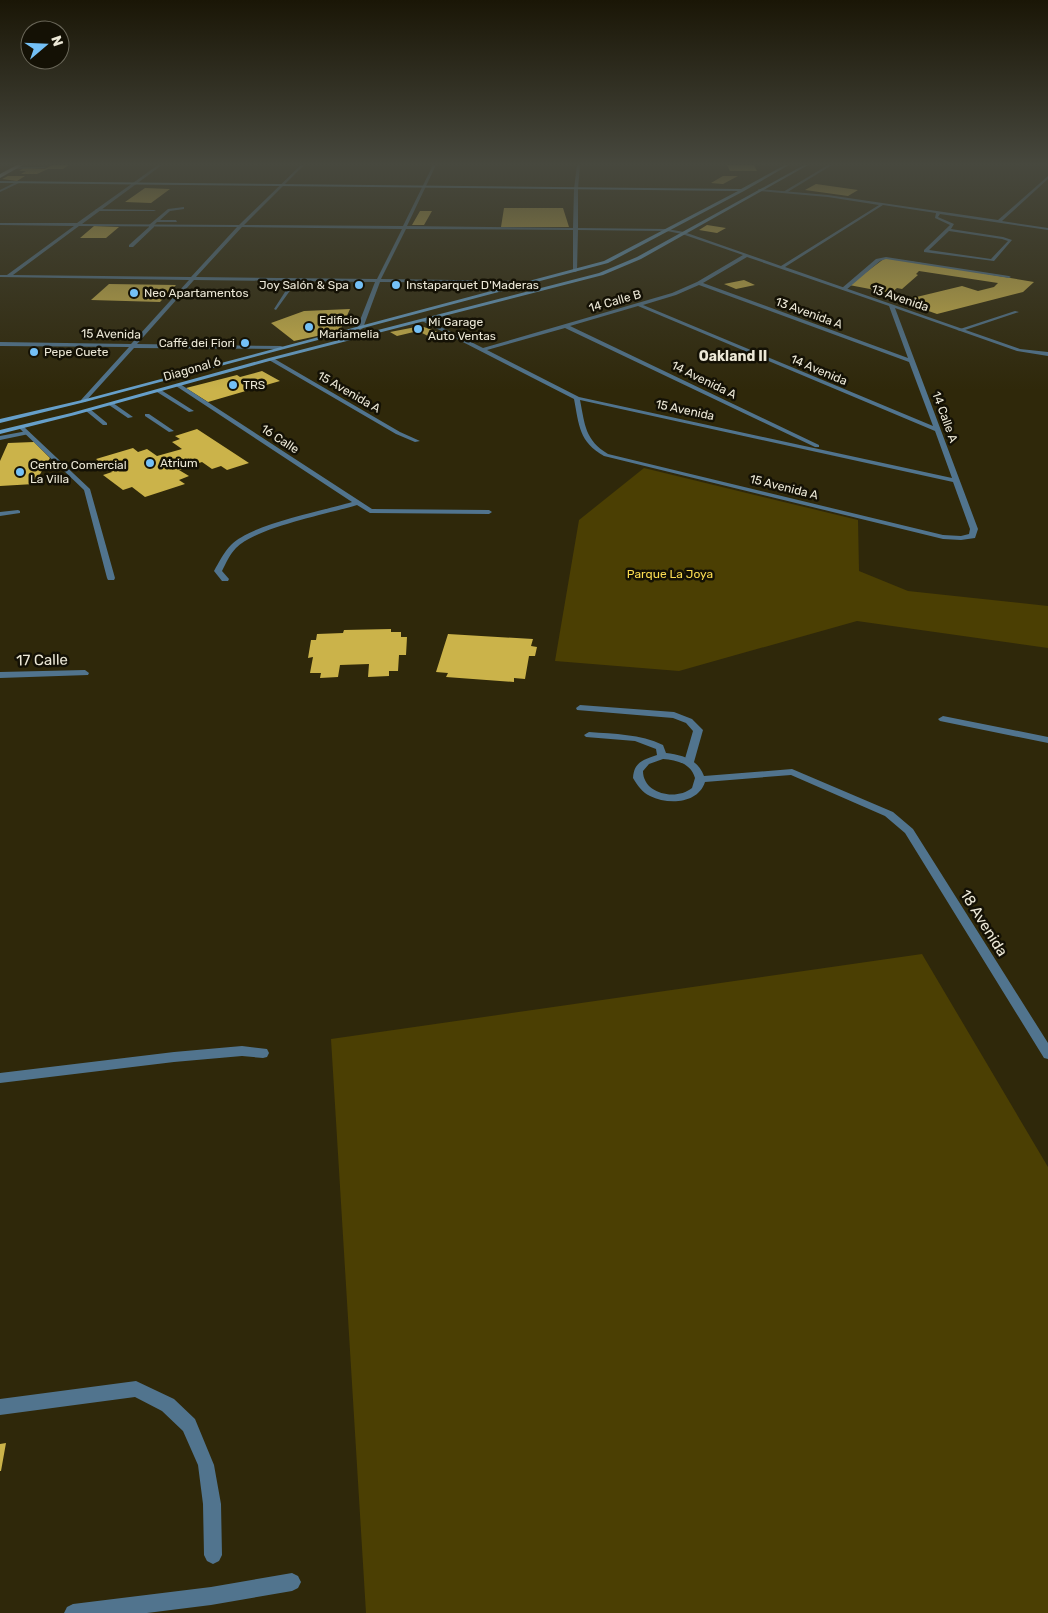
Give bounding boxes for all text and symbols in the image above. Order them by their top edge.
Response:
north arrow [20,20,70,70]
text: N [47,33,66,48]
place label: Joy Salón & Spa [259,278,349,292]
place label: Instaparquet D'Maderas [406,278,539,292]
marker: Joy Salón & Spa [353,279,365,291]
marker: Instaparquet D'Maderas [390,279,402,291]
street label: 13 Avenida [869,282,931,314]
place label: Neo Apartamentos [144,286,249,300]
marker: Neo Apartamentos [128,287,140,299]
street label: 14 Calle B [587,287,643,315]
street label: 13 Avenida A [774,294,844,332]
place label: Edificio Mariamelia [319,313,379,341]
place label: Mi Garage Auto Ventas [428,315,496,343]
marker: Edificio Mariamelia [303,321,315,333]
marker: Mi Garage Auto Ventas [412,323,424,335]
street label: 15 Avenida [81,326,141,342]
place label: Caffé dei Fiori [159,336,235,350]
marker: Caffé dei Fiori [239,337,251,349]
place label: Pepe Cuete [44,345,109,359]
marker: Pepe Cuete [28,346,40,358]
district label: Oakland II [699,348,767,365]
street label: 14 Avenida [789,352,849,388]
street label: Diagonal 6 [162,354,222,384]
street label: 14 Avenida A [669,358,739,402]
street label: 15 Avenida A [315,368,383,416]
place label: TRS [243,378,265,392]
marker: TRS [227,379,239,391]
street label: 14 Calle A [929,390,961,444]
street label: 15 Avenida [654,397,716,423]
street label: 16 Calle [258,422,302,457]
place label: Atrium [160,456,198,470]
marker: Atrium [144,457,156,469]
place label: Centro Comercial La Villa [30,458,127,486]
marker: Centro Comercial La Villa [14,466,26,478]
street label: 15 Avenida A [748,472,820,502]
park label: Parque La Joya [627,567,713,581]
street label: 17 Calle [16,651,68,669]
street label: 18 Avenida [956,886,1012,960]

